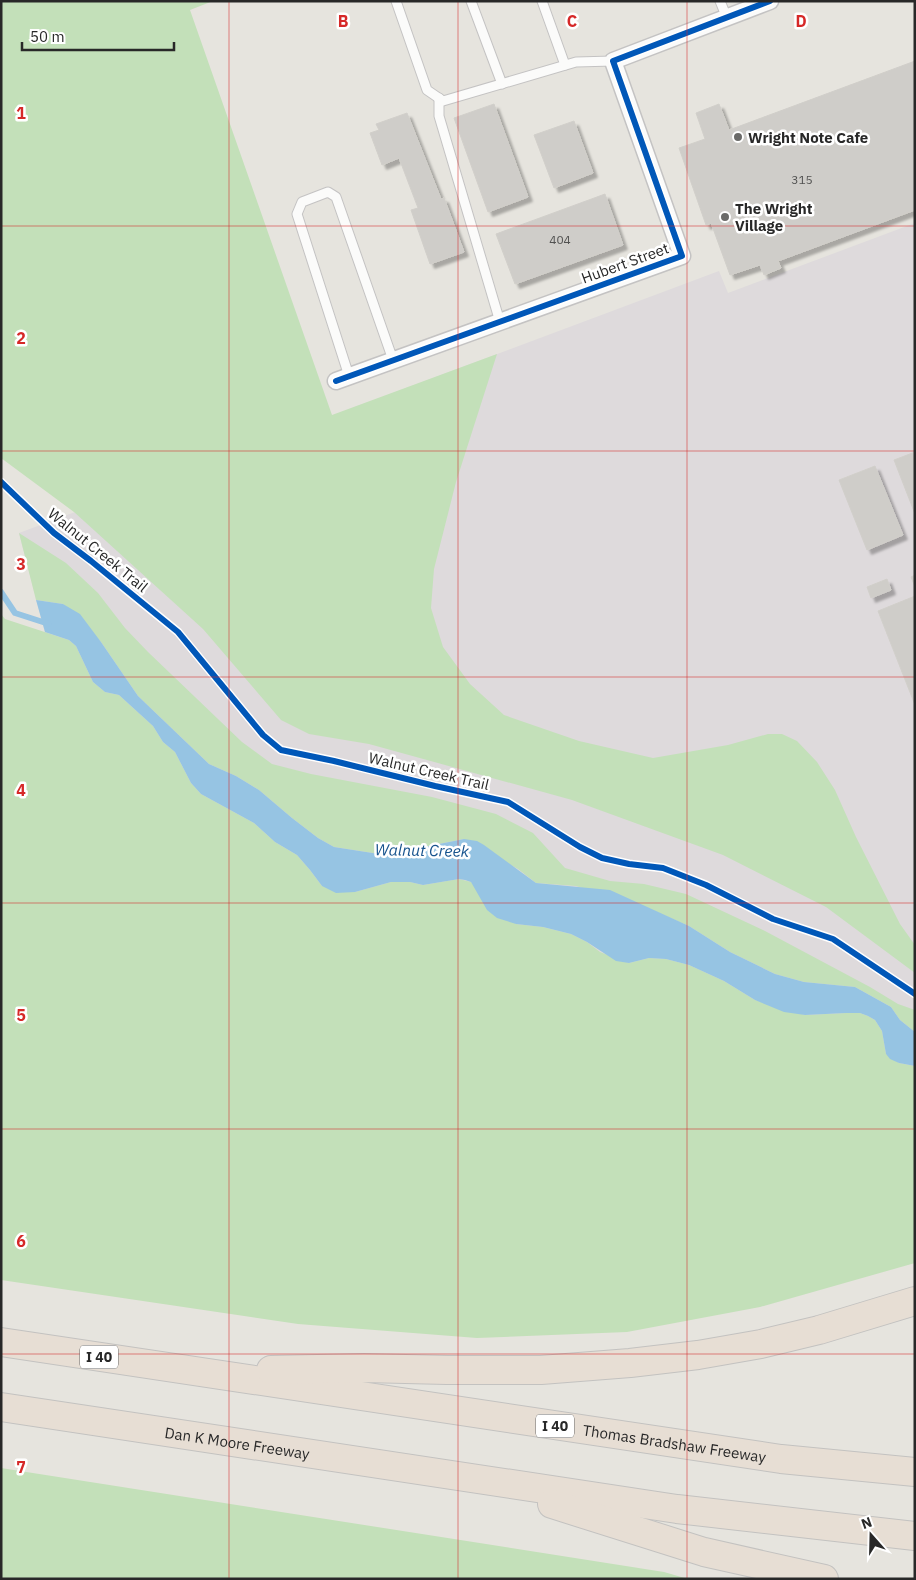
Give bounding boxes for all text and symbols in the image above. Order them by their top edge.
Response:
text: B [338,11,349,31]
text: C [567,11,577,31]
text: D [795,11,807,31]
scale bar [22,20,175,52]
text: 50 m [30,27,65,46]
text: 1 [16,103,26,123]
place label: Wright Note Cafe [748,128,868,147]
marker: Wright Note Cafe [732,131,744,143]
house number: 315 [791,172,813,187]
place label: The Wright Village [735,199,813,235]
marker: The Wright Village [719,211,731,223]
house number: 404 [549,232,571,247]
street label: Hubert Street [579,238,671,288]
text: 2 [16,328,26,348]
street label: Walnut Creek Trail [44,504,152,596]
text: 3 [16,554,26,574]
street label: Walnut Creek Trail [367,748,491,794]
text: 4 [16,780,26,800]
water label: Walnut Creek [375,839,470,861]
text: 5 [16,1005,26,1025]
text: 6 [16,1231,26,1251]
road number: I 40 [80,1345,118,1368]
road number: I 40 [536,1414,574,1438]
street label: Thomas Bradshaw Freeway [582,1420,768,1466]
street label: Dan K Moore Freeway [164,1422,312,1463]
text: 7 [16,1457,26,1477]
north arrow [846,1510,896,1560]
text: N [859,1513,874,1533]

